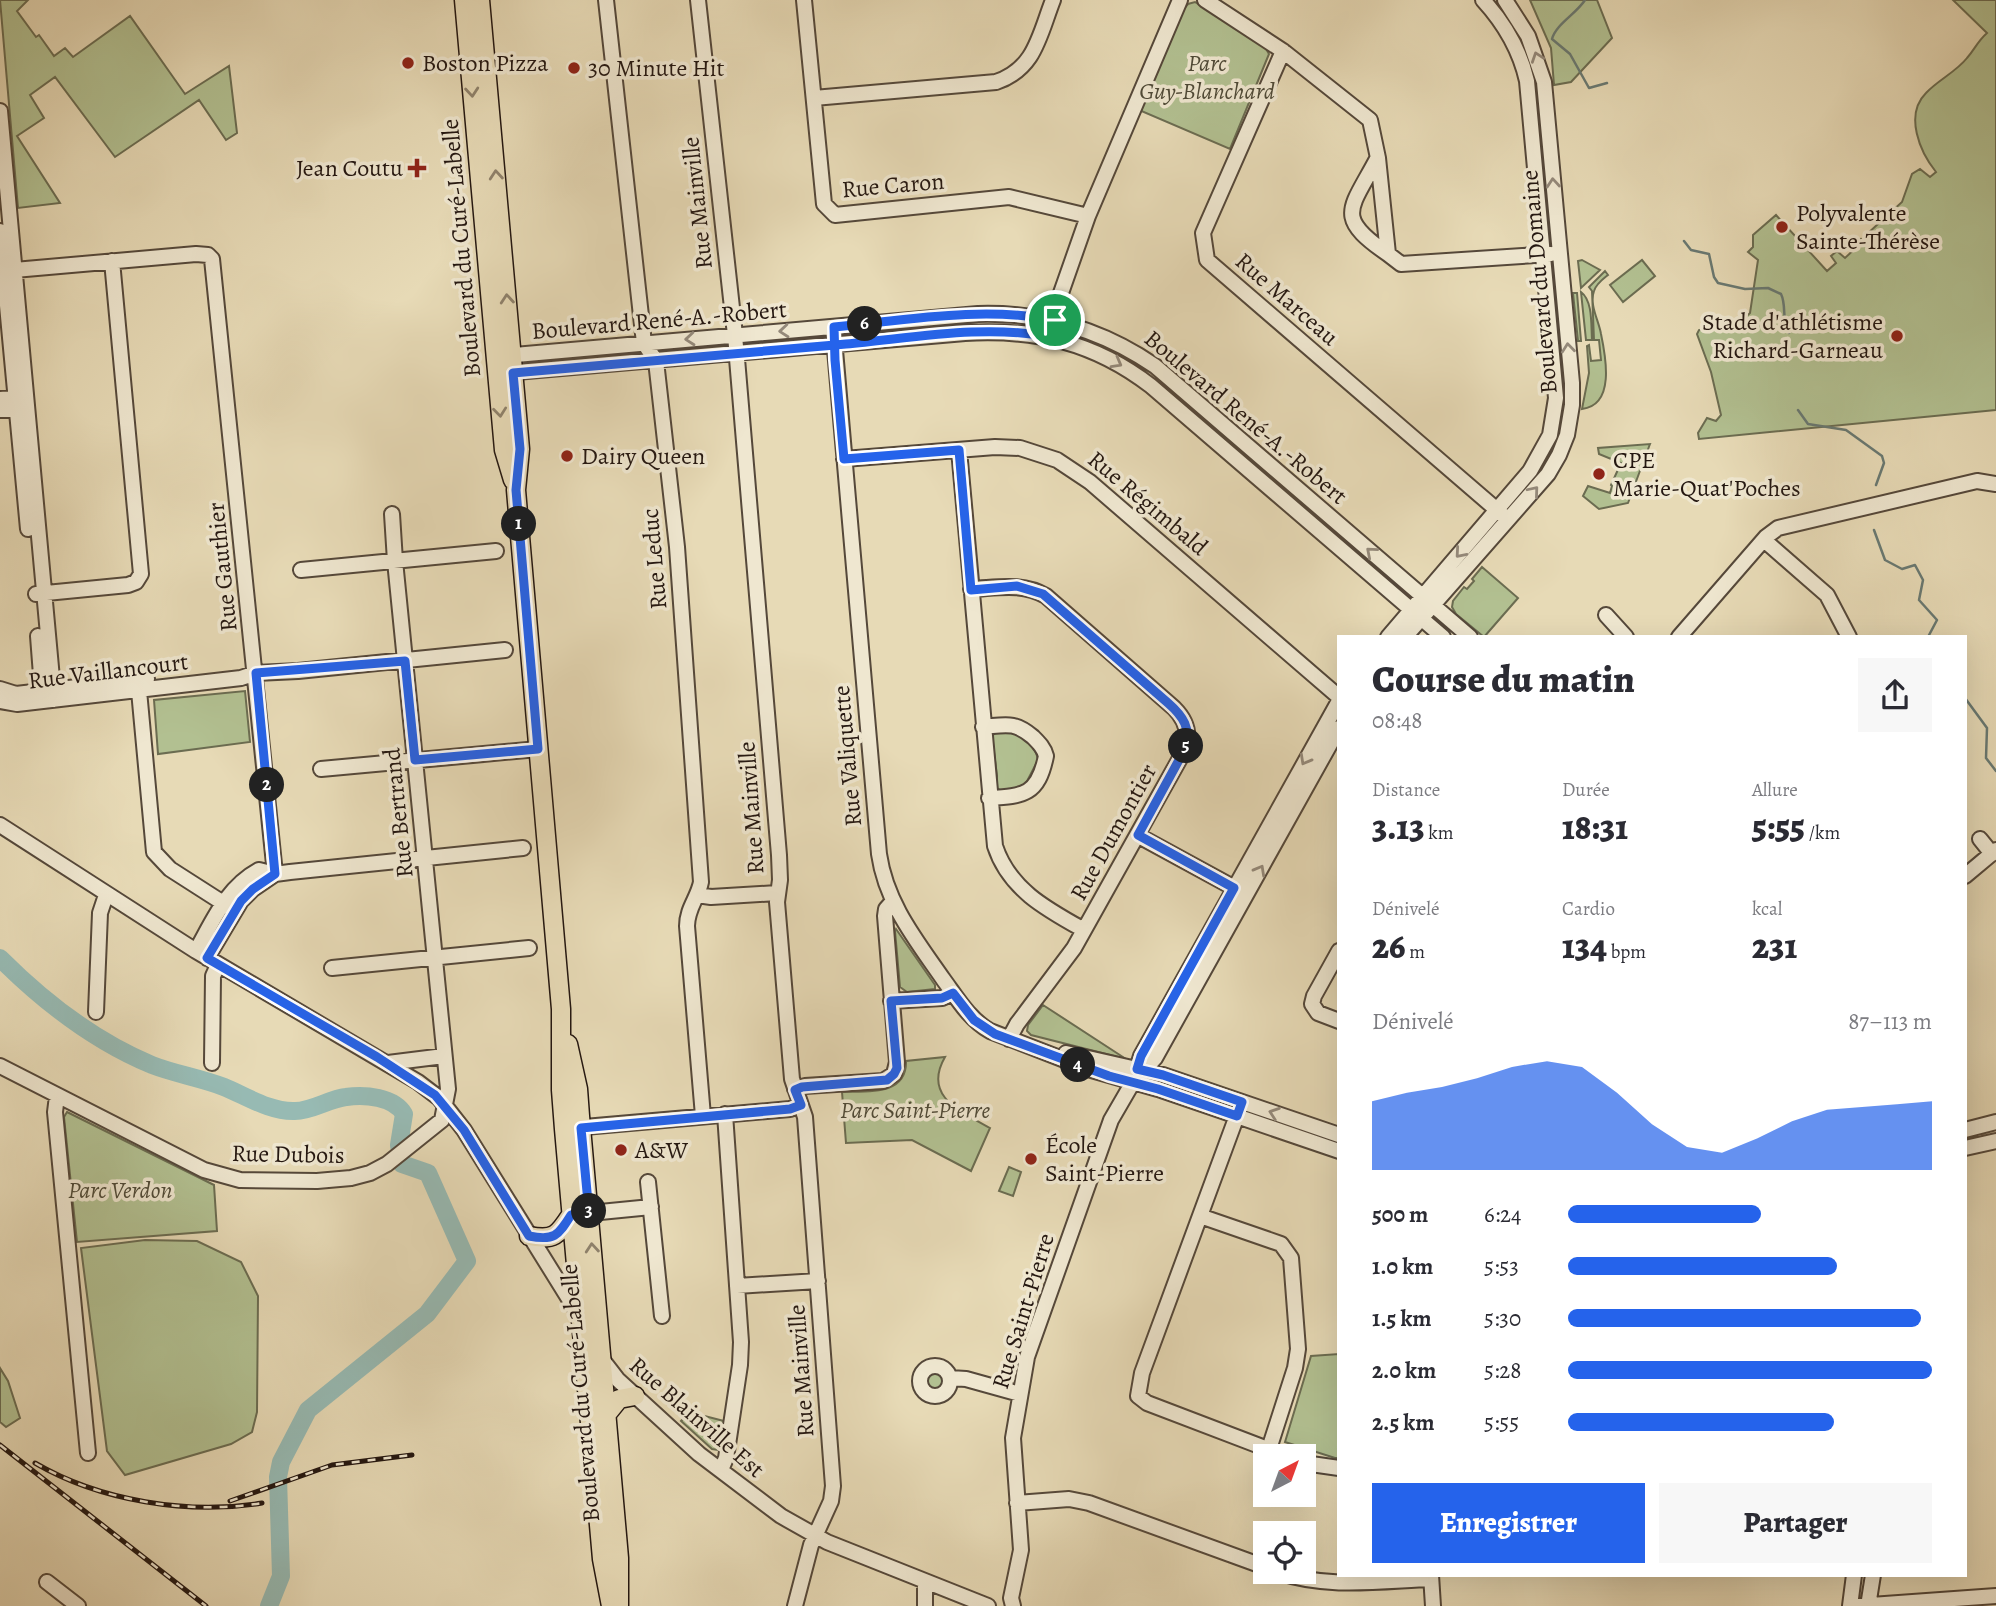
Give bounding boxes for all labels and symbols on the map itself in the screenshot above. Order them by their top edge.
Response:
place label: Boston Pizza [422,47,549,79]
park label: Parc Guy-Blanchard [1139,47,1275,107]
place label: 30 Minute Hit [588,52,725,84]
one-way arrow [1531,52,1545,64]
marker: Boston Pizza [400,55,416,71]
marker: 30 Minute Hit [566,60,582,76]
one-way arrow [465,87,480,98]
street label: Boulevard du Curé-Labelle [434,117,488,379]
street label: Rue Mainville [674,135,720,271]
place label: Jean Coutu [296,152,403,184]
marker: Jean Coutu [409,160,425,176]
street label: Rue Caron [840,165,946,205]
one-way arrow [489,169,504,180]
street label: Boulevard du Domaine [1513,169,1565,395]
one-way arrow [1546,177,1561,188]
place label: Polyvalente Sainte-Thérèse [1796,197,1940,257]
marker: Polyvalente Sainte-Thérèse [1774,219,1790,235]
street label: Rue Marceau [1228,245,1346,353]
pin [1025,290,1085,350]
one-way arrow [500,293,515,304]
street label: Boulevard René-A.-Robert [530,293,788,347]
pin: 6 [848,306,882,342]
place label: Stade d'athlétisme Richard-Garneau [1702,306,1883,366]
street label: Boulevard René-A.-Robert [1138,322,1354,512]
one-way arrow [778,323,789,338]
marker: Stade d'athlétisme Richard-Garneau [1889,328,1905,344]
one-way arrow [684,332,695,347]
one-way arrow [1561,342,1576,354]
one-way arrow [1110,355,1122,368]
one-way arrow [492,407,507,418]
place label: Dairy Queen [581,440,705,472]
street label: Rue Régimbald [1081,443,1215,563]
place label: CPE Marie-Quat'Poches [1613,444,1801,504]
marker: Dairy Queen [559,448,575,464]
marker: CPE Marie-Quat'Poches [1591,466,1607,482]
one-way arrow [1526,487,1538,500]
street label: Rue Gauthier [199,501,245,633]
pin: 1 [502,506,536,542]
street label: Rue Leduc [634,507,674,611]
one-way arrow [1456,545,1468,558]
one-way arrow [1366,548,1379,560]
street label: Rue Vaillancourt [26,645,190,697]
street label: Rue Valiquette [825,684,869,828]
pin: 5 [1168,728,1204,764]
street label: Rue Mainville [730,740,772,876]
street label: Rue Bertrand [375,746,421,880]
one-way arrow [1300,753,1313,765]
street label: Rue Dumontier [1062,758,1164,906]
pin: 2 [250,768,284,802]
one-way arrow [1252,865,1265,878]
pin: 4 [1060,1048,1096,1082]
park label: Parc Saint-Pierre [840,1094,990,1126]
one-way arrow [1269,1107,1281,1121]
place label: École Saint-Pierre [1045,1129,1164,1189]
place label: A&W [634,1134,689,1166]
street label: Rue Dubois [231,1137,345,1171]
marker: A&W [613,1142,629,1158]
marker: École Saint-Pierre [1023,1151,1039,1167]
park label: Parc Verdon [68,1174,172,1206]
pin: 3 [572,1194,606,1228]
street label: Rue Saint-Pierre [984,1229,1062,1393]
one-way arrow [585,1243,600,1254]
street label: Boulevard du Curé-Labelle [553,1262,607,1524]
street label: Rue Mainville [780,1303,822,1439]
street label: Rue Blainville Est [622,1349,772,1485]
north arrow [1253,1444,1316,1507]

